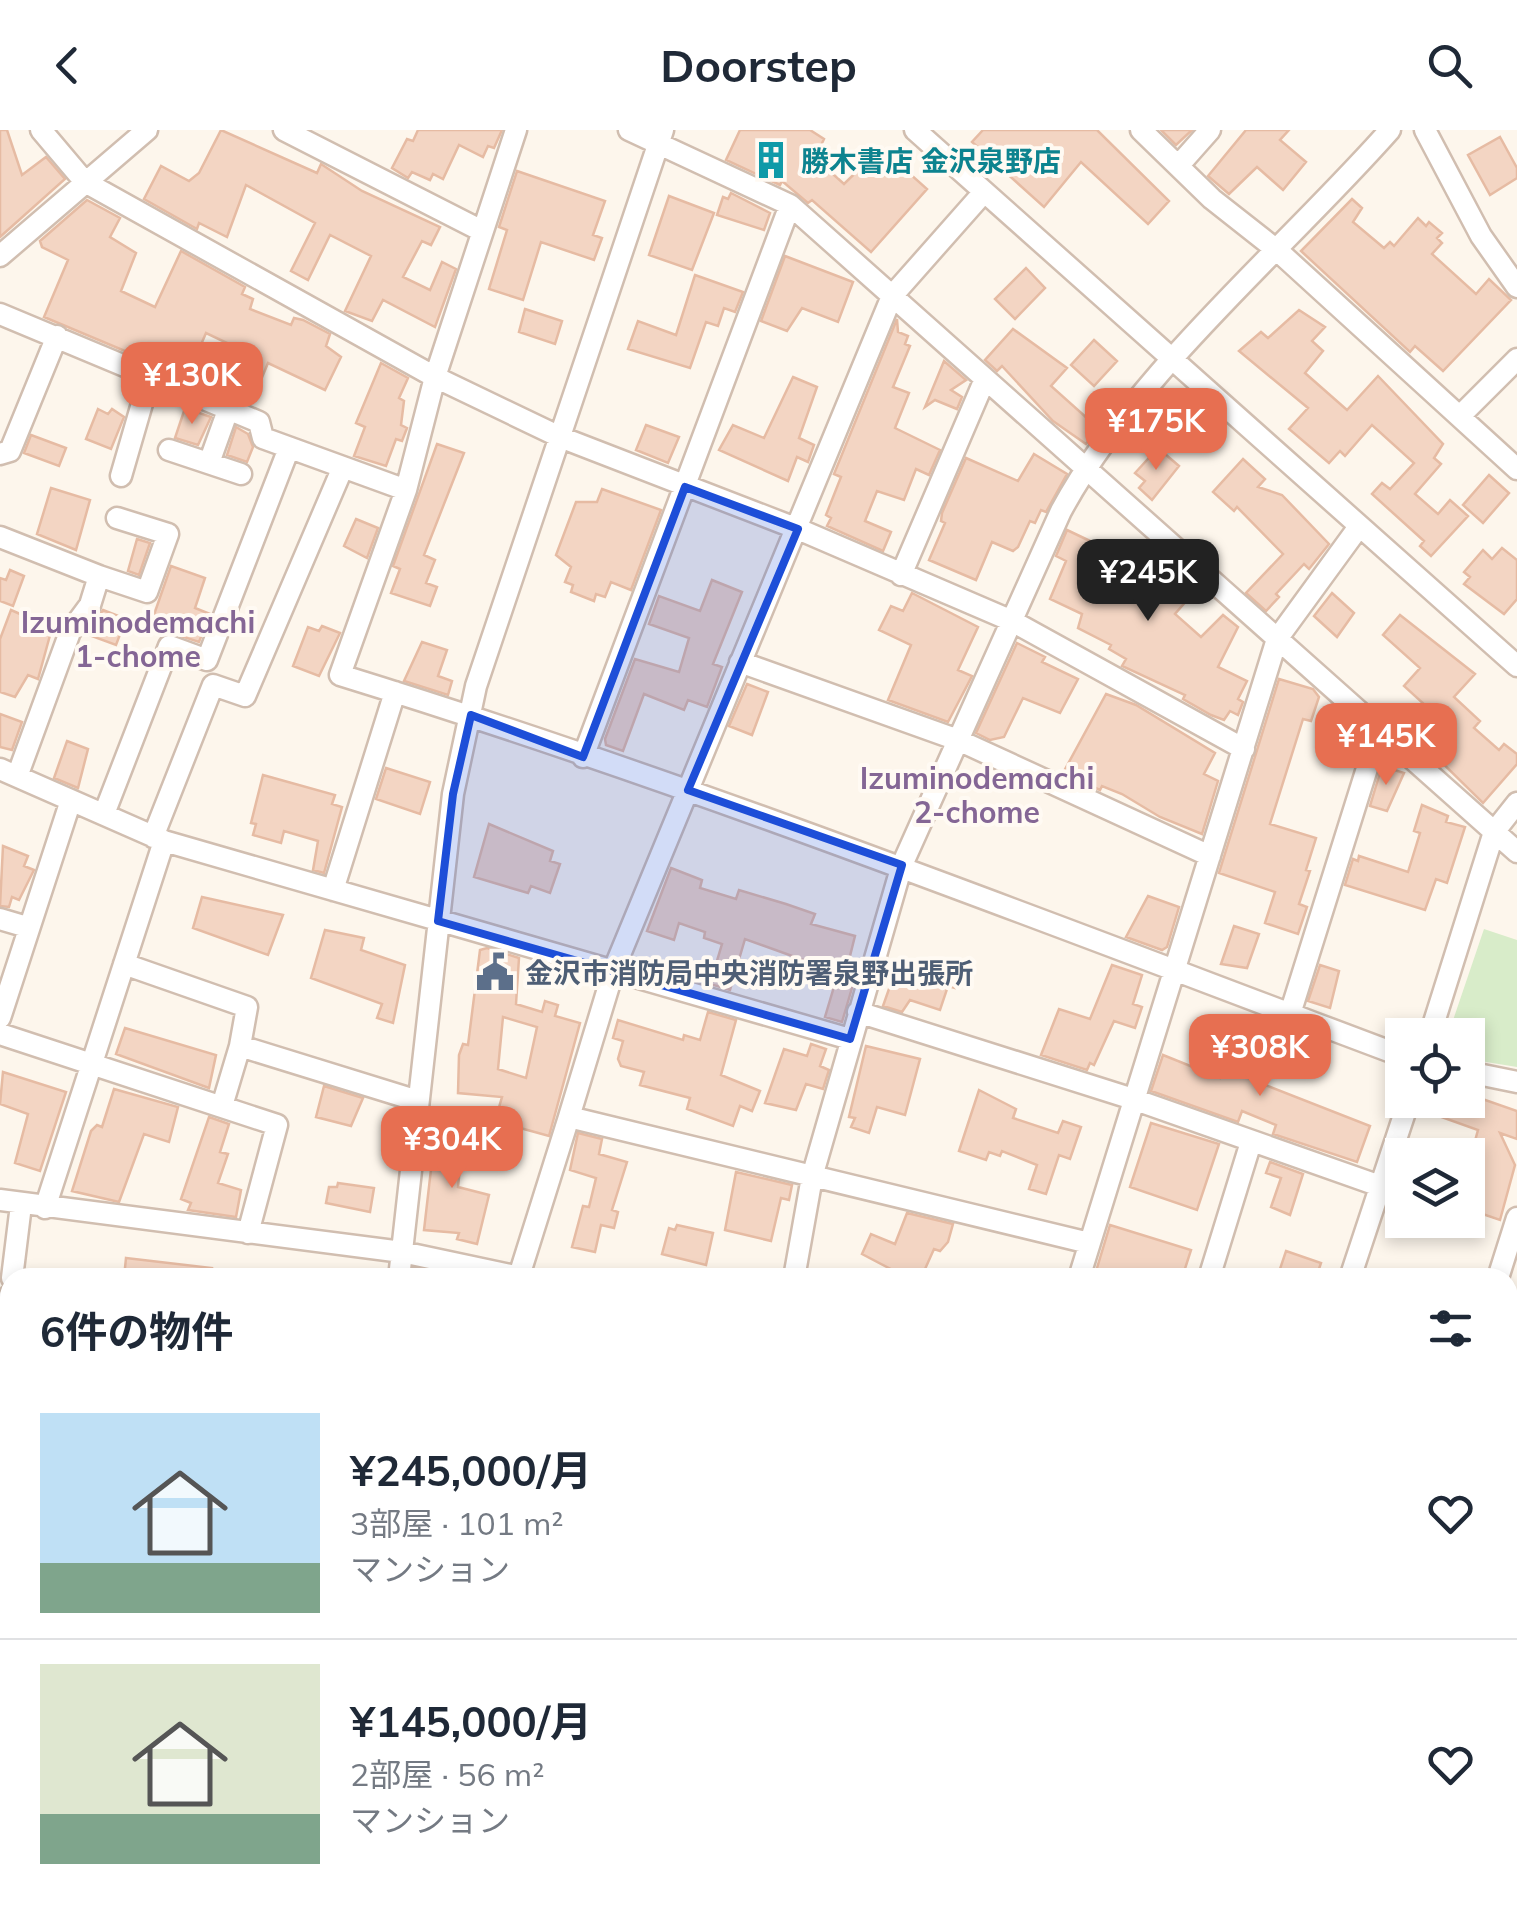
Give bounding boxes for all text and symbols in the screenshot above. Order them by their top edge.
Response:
text: Doorstep [660,37,857,93]
icon: back [40,38,95,93]
icon: search [1422,38,1477,93]
building icon: 勝木書店 金沢泉野店 [750,139,792,181]
place label: 勝木書店 金沢泉野店 [801,143,1061,178]
pin: ¥130K [122,342,262,427]
text: ¥130K [143,354,241,394]
pin: ¥175K [1086,388,1226,473]
text: ¥175K [1107,400,1205,440]
pin: ¥245K [1078,539,1218,624]
text: ¥245K [1099,551,1197,591]
district label: Izuminodemachi 1-chome [21,603,255,675]
pin: ¥145K [1316,703,1456,788]
text: ¥145K [1337,715,1435,755]
district label: Izuminodemachi 2-chome [860,759,1094,831]
public building icon: 金沢市消防局中央消防署泉野出張所 [474,951,516,993]
place label: 金沢市消防局中央消防署泉野出張所 [525,955,973,990]
pin: ¥308K [1190,1014,1330,1099]
map controls [1385,1018,1485,1238]
button: locate [1385,1018,1485,1118]
text: ¥308K [1211,1026,1309,1066]
pin: ¥304K [382,1106,522,1191]
text: ¥304K [403,1118,501,1158]
button: layers [1385,1138,1485,1238]
icon: filters [1423,1301,1478,1356]
text: 6件の物件 [40,1305,233,1358]
text: ¥245,000/月 [350,1444,592,1497]
icon: home [120,1453,240,1573]
icon: heart [1423,1486,1478,1541]
text: 3部屋 · 101 m² [350,1503,564,1543]
text: マンション [350,1549,510,1589]
text: ¥145,000/月 [350,1695,592,1748]
icon: home [120,1704,240,1824]
icon: heart [1423,1737,1478,1792]
text: 2部屋 · 56 m² [350,1754,544,1794]
text: マンション [350,1800,510,1840]

